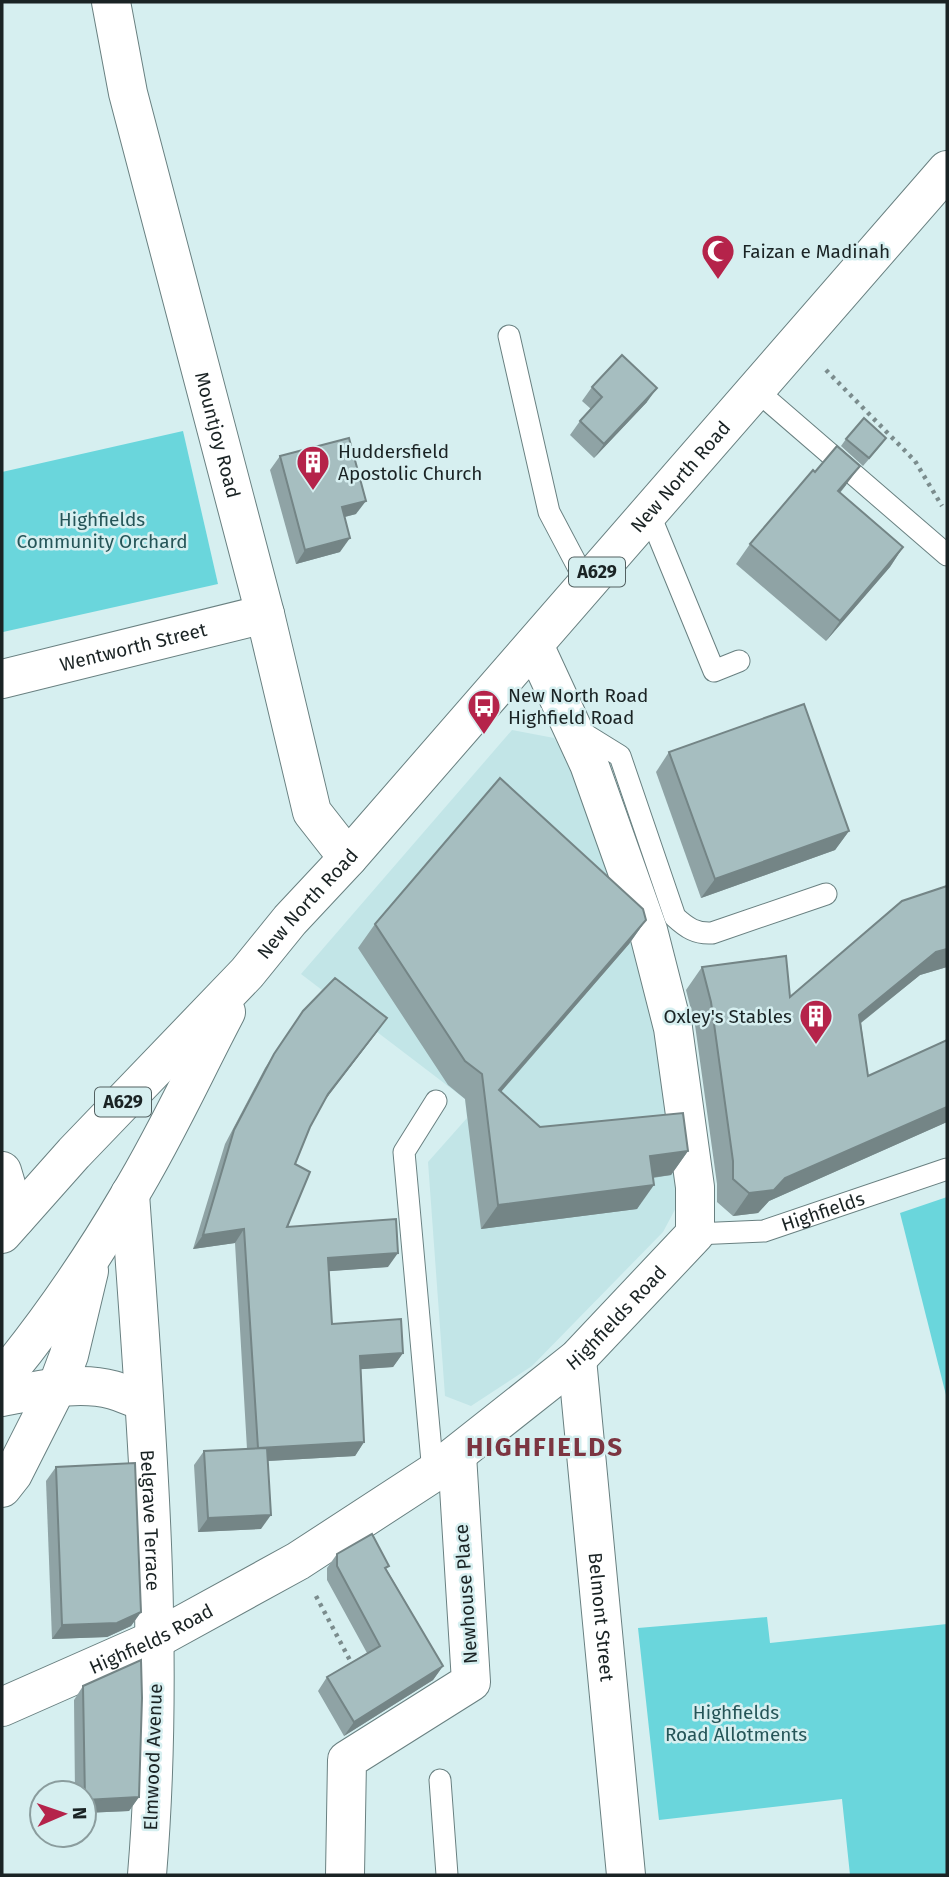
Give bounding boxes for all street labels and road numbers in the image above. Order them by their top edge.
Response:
street label: Mountjoy Road [190,369,245,500]
street label: New North Road [625,416,735,537]
road number: A629 [569,558,625,586]
street label: Wentworth Street [57,617,209,676]
street label: New North Road [252,844,363,963]
road number: A629 [95,1087,151,1116]
street label: Highfields [778,1186,867,1236]
street label: Highfields Road [561,1261,671,1375]
street label: Belgrave Terrace [136,1449,165,1591]
street label: Newhouse Place [450,1523,482,1665]
street label: Belmont Street [584,1551,619,1683]
street label: Highfields Road [86,1598,217,1679]
street label: Elmwood Avenue [139,1683,167,1831]

